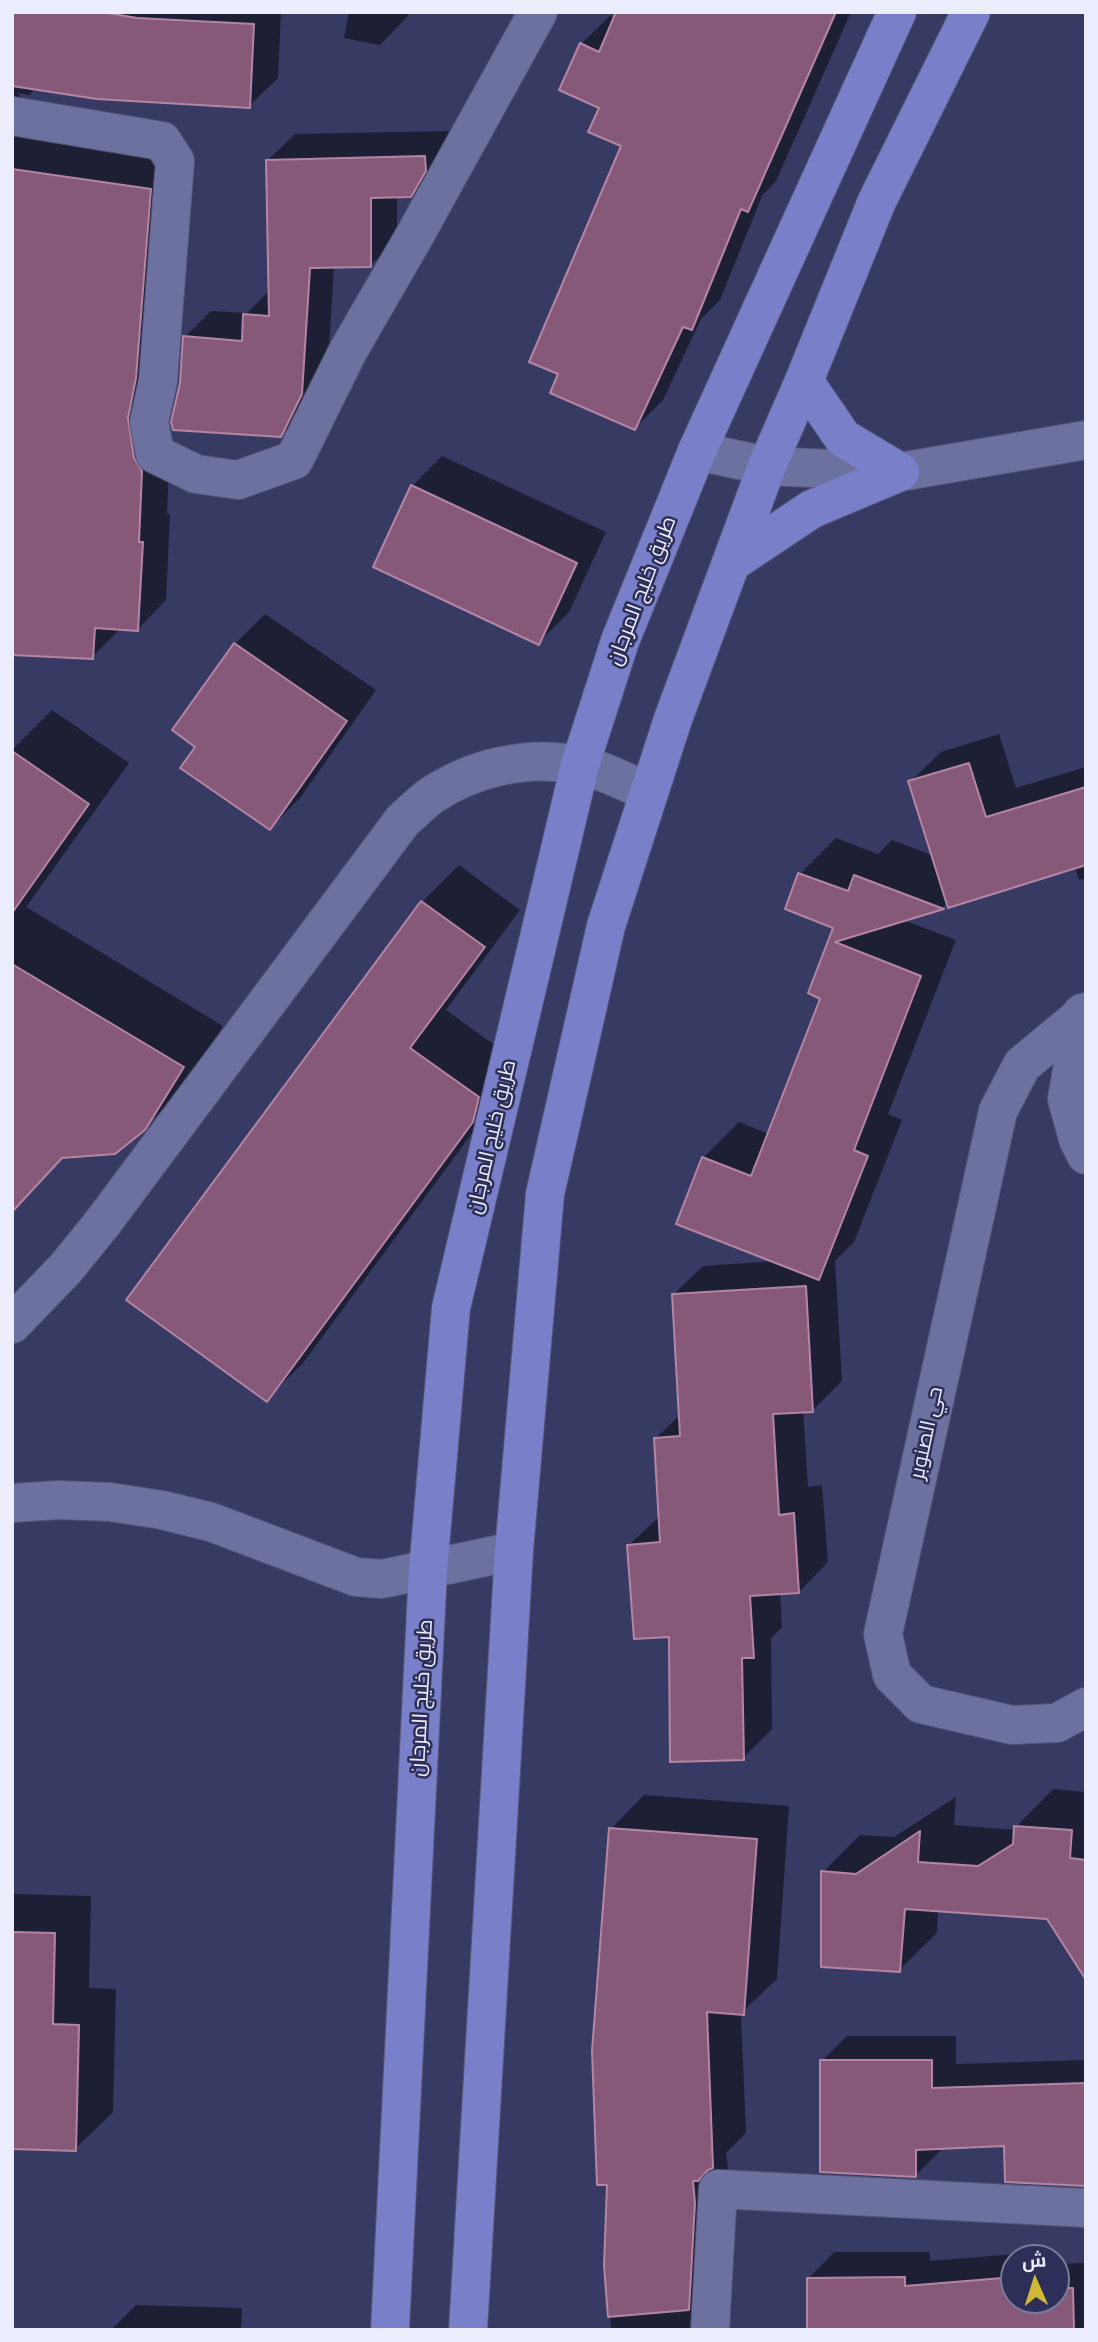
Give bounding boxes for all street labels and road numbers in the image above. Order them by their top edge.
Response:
street label: طريق خليج المرجان [602,513,682,669]
street label: طريق خليج المرجان [462,1057,522,1217]
street label: حي الصنوبر [905,1384,949,1482]
street label: طريق خليج المرجان [405,1619,439,1777]

